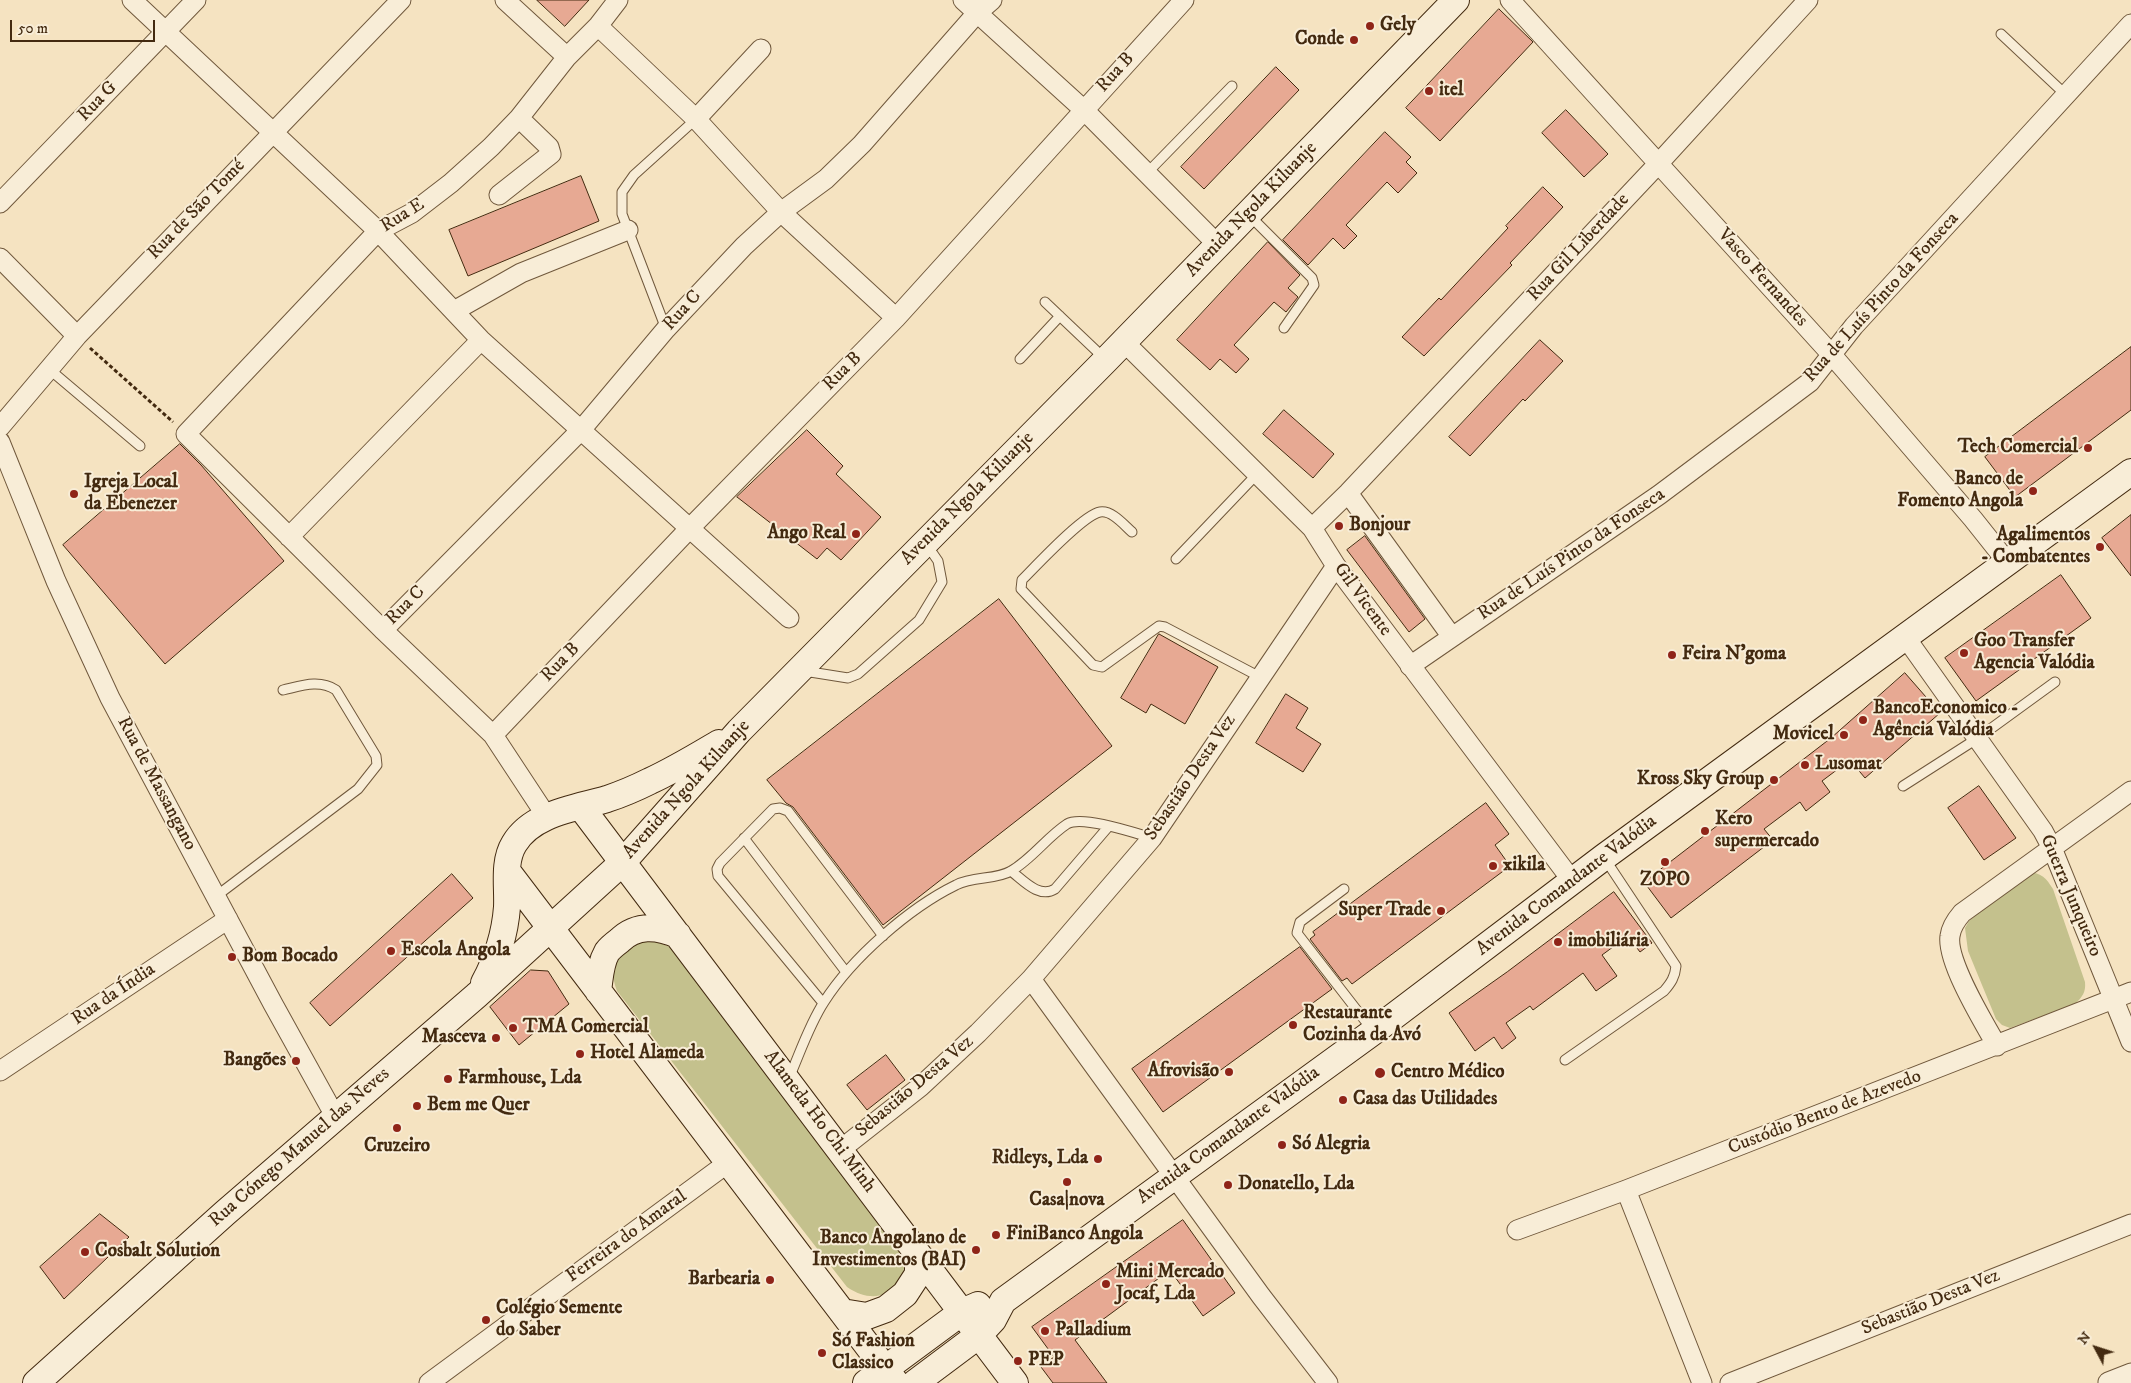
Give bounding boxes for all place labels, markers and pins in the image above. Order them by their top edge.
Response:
place label: Gely [1380,15,1416,37]
marker: Gely [1364,20,1376,32]
place label: Conde [1295,29,1344,51]
marker: Conde [1348,34,1360,46]
place label: itel [1439,80,1463,102]
marker: itel [1423,85,1435,97]
place label: Tech Comercial [1958,437,2078,459]
marker: Tech Comercial [2082,442,2094,454]
place label: Banco de Fomento Angola [1897,469,2023,513]
place label: Igreja Local da Ebenezer [84,472,178,516]
marker: Banco de Fomento Angola [2027,485,2039,497]
marker: Igreja Local da Ebenezer [68,488,80,500]
place label: Bonjour [1349,515,1410,537]
marker: Bonjour [1333,520,1345,532]
place label: Ango Real [767,523,846,545]
place label: Agalimentos - Combatentes [1981,525,2090,569]
marker: Ango Real [850,528,862,540]
marker: Agalimentos - Combatentes [2094,541,2106,553]
place label: Goo Transfer Agencia Valódia [1974,631,2095,675]
place label: Feira N'goma [1682,644,1786,666]
marker: Goo Transfer Agencia Valódia [1958,647,1970,659]
marker: Feira N'goma [1666,649,1678,661]
place label: BancoEconomico - Agência Valódia [1873,698,2019,742]
marker: BancoEconomico - Agência Valódia [1857,714,1869,726]
place label: Movicel [1773,724,1834,746]
marker: Movicel [1838,729,1850,741]
place label: Lusomat [1815,754,1882,776]
marker: Lusomat [1799,759,1811,771]
place label: Kross Sky Group [1637,769,1764,791]
marker: Kross Sky Group [1768,774,1780,786]
place label: Kero supermercado [1715,809,1819,853]
marker: Kero supermercado [1699,825,1711,837]
place label: xikila [1503,855,1545,877]
marker: ZOPO [1659,856,1671,868]
marker: xikila [1487,860,1499,872]
place label: ZOPO [1640,870,1690,892]
place label: Super Trade [1338,900,1431,922]
marker: Super Trade [1435,905,1447,917]
place label: imobiliária [1568,931,1649,953]
marker: imobiliária [1552,936,1564,948]
place label: Escola Angola [401,940,510,962]
marker: Escola Angola [385,945,397,957]
place label: Bom Bocado [242,946,338,968]
marker: Bom Bocado [226,951,238,963]
place label: Restaurante Cozinha da Avó [1303,1003,1421,1047]
place label: TMA Comercial [523,1017,649,1039]
marker: Restaurante Cozinha da Avó [1287,1019,1299,1031]
marker: TMA Comercial [507,1022,519,1034]
place label: Masceva [422,1027,486,1049]
marker: Masceva [490,1032,502,1044]
place label: Hotel Alameda [590,1043,704,1065]
marker: Hotel Alameda [574,1048,586,1060]
place label: Bangões [223,1050,286,1072]
marker: Bangões [290,1055,302,1067]
place label: Afrovisão [1148,1061,1219,1083]
place label: Centro Médico [1391,1062,1505,1084]
marker: Afrovisão [1223,1066,1235,1078]
marker: Centro Médico [1373,1066,1387,1080]
place label: Farmhouse, Lda [458,1068,581,1090]
marker: Farmhouse, Lda [442,1073,454,1085]
place label: Casa das Utilidades [1353,1089,1497,1111]
marker: Casa das Utilidades [1337,1094,1349,1106]
place label: Bem me Quer [427,1095,530,1117]
marker: Bem me Quer [411,1100,423,1112]
marker: Cruzeiro [391,1122,403,1134]
place label: Só Alegria [1292,1134,1370,1156]
place label: Cruzeiro [364,1136,430,1158]
marker: Só Alegria [1276,1139,1288,1151]
place label: Ridleys, Lda [992,1148,1088,1170]
marker: Ridleys, Lda [1092,1153,1104,1165]
place label: Donatello, Lda [1238,1174,1354,1196]
marker: Casa|nova [1061,1176,1073,1188]
marker: Donatello, Lda [1222,1179,1234,1191]
place label: Casa|nova [1029,1190,1105,1212]
place label: FiniBanco Angola [1006,1224,1143,1246]
place label: Banco Angolano de Investimentos (BAI) [812,1228,966,1272]
marker: FiniBanco Angola [990,1229,1002,1241]
place label: Cosbalt Solution [95,1241,220,1263]
marker: Banco Angolano de Investimentos (BAI) [970,1244,982,1256]
marker: Cosbalt Solution [79,1246,91,1258]
place label: Mini Mercado Jocaf, Lda [1116,1262,1224,1306]
place label: Barbearia [688,1269,760,1291]
marker: Barbearia [764,1274,776,1286]
marker: Mini Mercado Jocaf, Lda [1100,1278,1112,1290]
place label: Colégio Semente do Saber [496,1298,622,1342]
marker: Colégio Semente do Saber [480,1314,492,1326]
place label: Palladium [1055,1320,1131,1342]
marker: Palladium [1039,1325,1051,1337]
place label: Só Fashion Classico [832,1331,915,1375]
marker: Só Fashion Classico [816,1347,828,1359]
place label: PEP [1028,1350,1064,1372]
marker: PEP [1012,1355,1024,1367]

